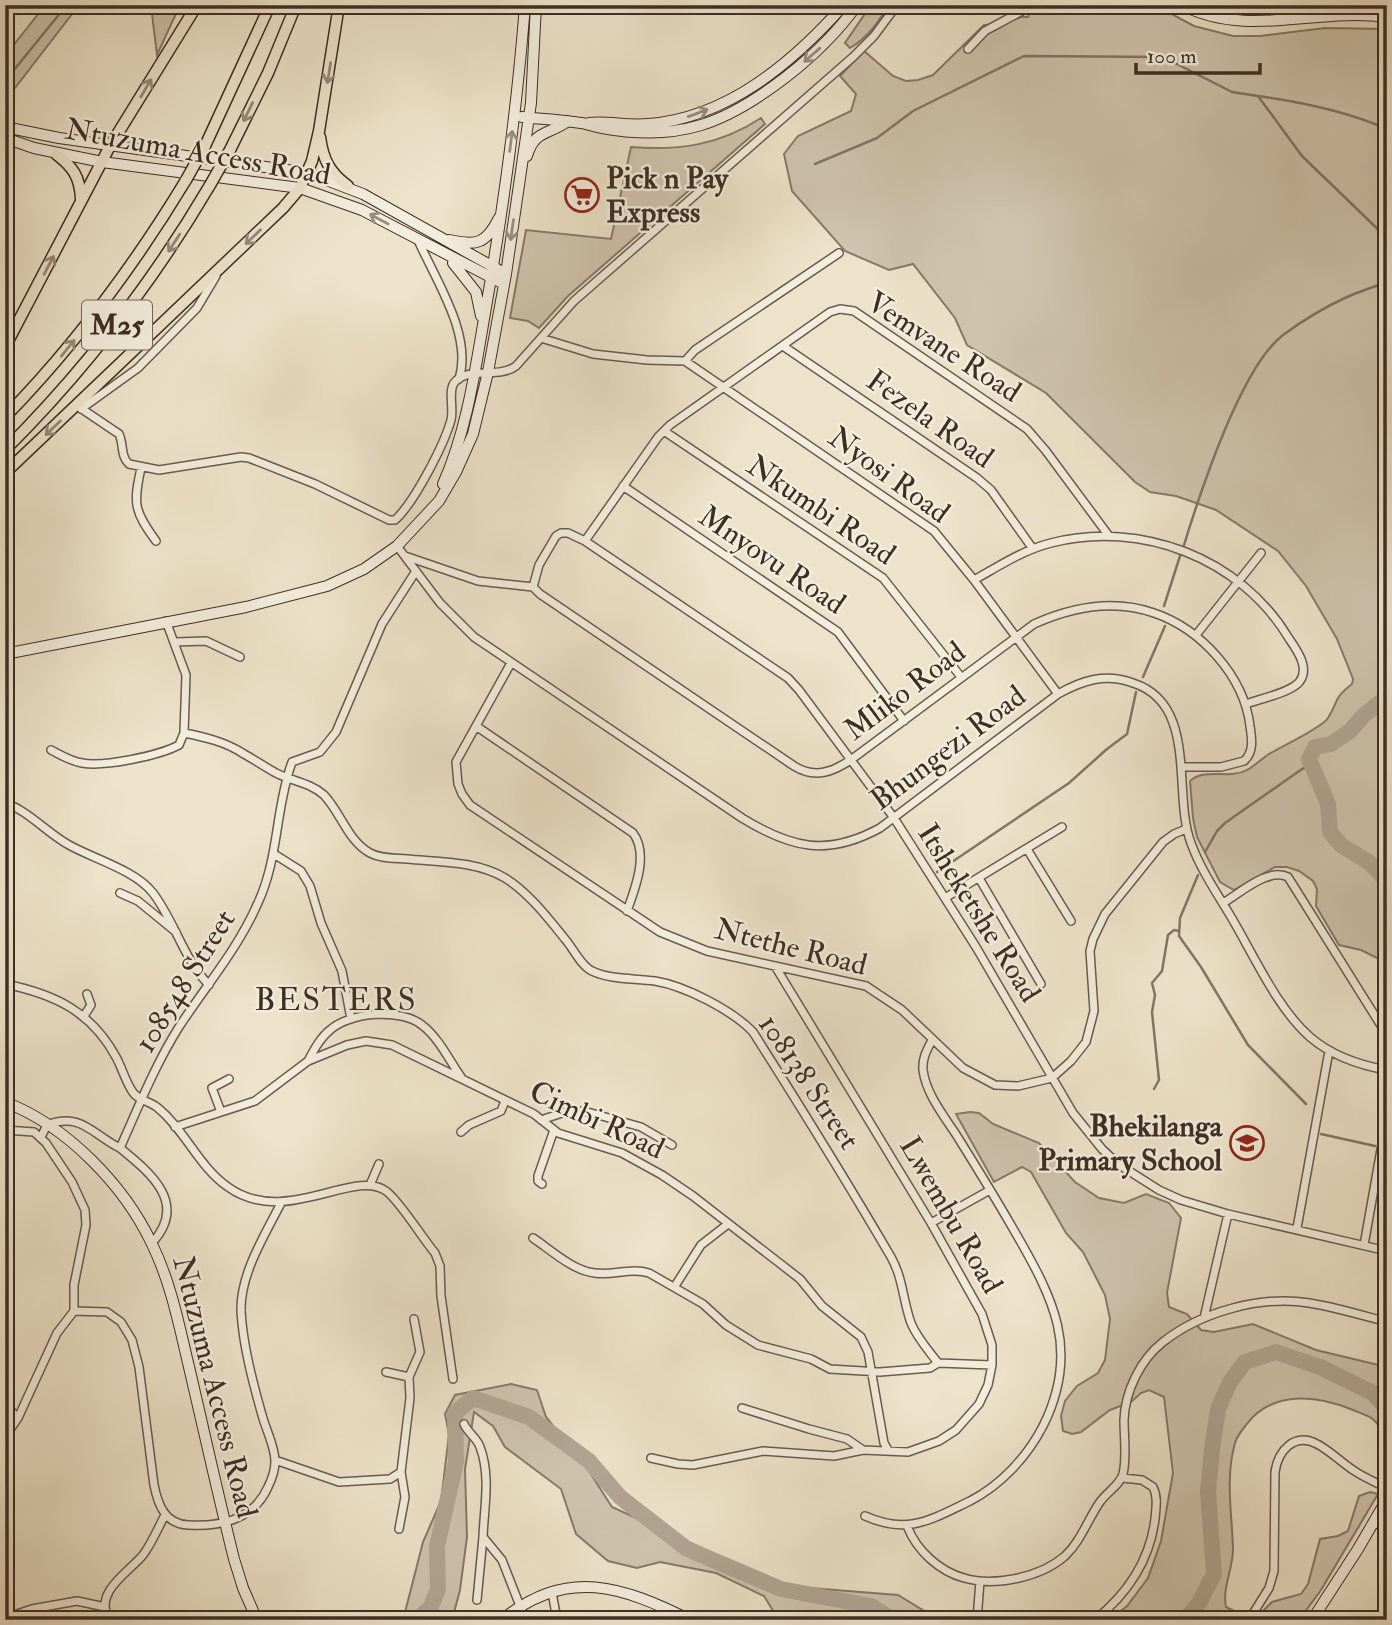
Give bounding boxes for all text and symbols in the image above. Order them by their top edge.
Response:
scale bar [1136,32,1261,76]
text: 100 m [1147,43,1197,70]
one-way arrow [803,47,821,63]
one-way arrow [322,61,335,84]
one-way arrow [139,78,153,98]
one-way arrow [241,101,255,122]
one-way arrow [686,106,708,118]
street label: Ntuzuma Access Road [62,110,334,194]
one-way arrow [505,130,518,153]
place label: Pick n Pay Express [606,160,730,231]
supermarket icon: Pick n Pay Express [563,176,601,214]
one-way arrow [369,212,390,225]
one-way arrow [505,218,518,241]
one-way arrow [244,229,262,245]
one-way arrow [166,233,181,252]
one-way arrow [42,255,56,276]
street label: Vemvane Road [860,284,1028,411]
road number: M25 [82,300,152,350]
one-way arrow [60,340,76,358]
street label: Fezela Road [859,362,1001,476]
one-way arrow [45,419,62,436]
street label: Nyosi Road [821,419,957,532]
street label: Nkumbi Road [740,447,903,573]
street label: Mnyovu Road [692,497,853,623]
street label: Mliko Road [837,633,973,748]
street label: Bhungezi Road [863,677,1033,818]
street label: Itsheketshe Road [909,817,1049,1009]
street label: 108548 Street [127,903,244,1059]
street label: Ntethe Road [711,910,871,984]
district label: BESTERS [254,980,418,1020]
street label: 108138 Street [750,1007,868,1157]
street label: Cimbi Road [524,1073,670,1167]
place label: Bhekilanga Primary School [1038,1108,1224,1179]
school or university icon: Bhekilanga Primary School [1228,1124,1266,1162]
street label: Lwembu Road [891,1130,1011,1300]
street label: Ntuzuma Access Road [165,1252,266,1522]

